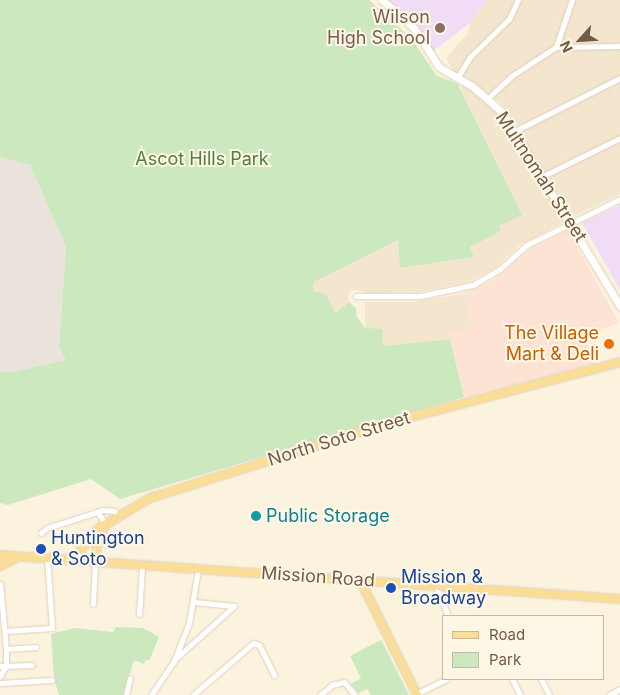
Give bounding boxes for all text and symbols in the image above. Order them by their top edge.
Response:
place label: Wilson High School [327,7,430,50]
north arrow [555,15,605,65]
marker: Wilson High School [434,22,446,34]
text: N [556,38,576,55]
street label: Multnomah Street [491,108,591,246]
park label: Ascot Hills Park [135,148,269,170]
place label: The Village Mart & Deli [504,323,599,366]
marker: The Village Mart & Deli [603,338,615,350]
street label: North Soto Street [265,407,413,471]
place label: Public Storage [266,505,390,527]
marker: Public Storage [250,510,262,522]
place label: Huntington & Soto [51,528,145,570]
marker: Huntington & Soto [35,543,47,555]
street label: Mission Road [260,562,376,592]
place label: Mission & Broadway [401,567,486,610]
marker: Mission & Broadway [385,582,397,594]
legend [442,615,605,680]
text: Road [489,625,525,644]
text: Park [489,650,521,669]

